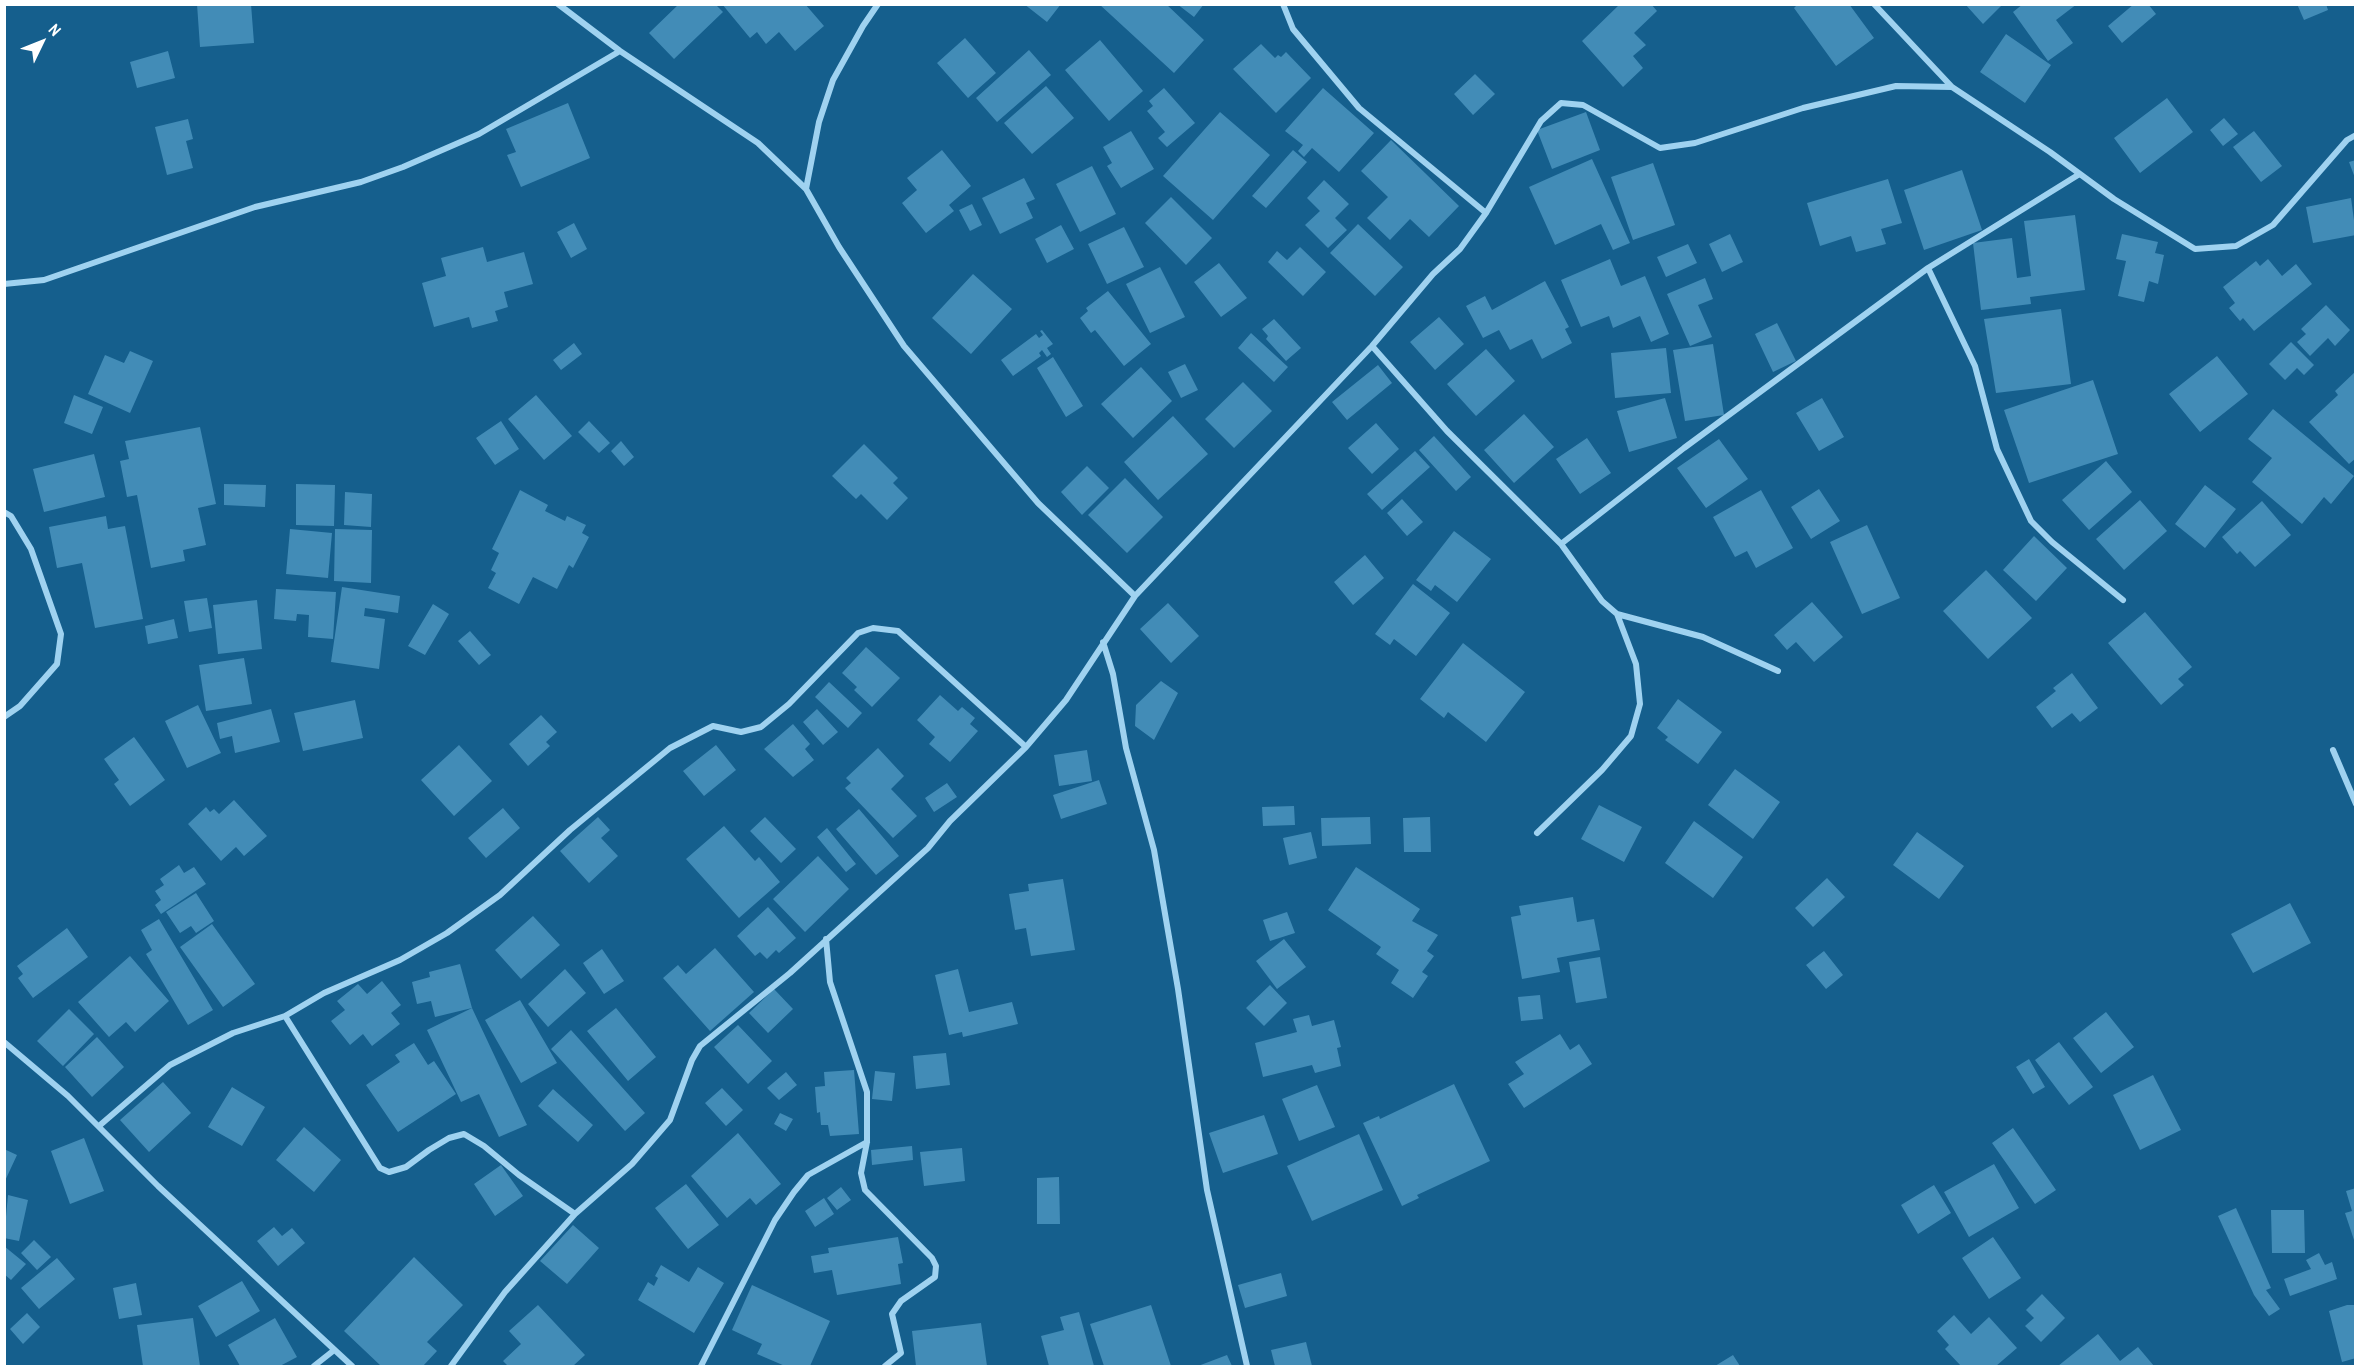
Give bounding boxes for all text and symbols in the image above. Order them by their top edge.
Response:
north arrow [12,12,72,72]
text: N [44,19,66,41]

